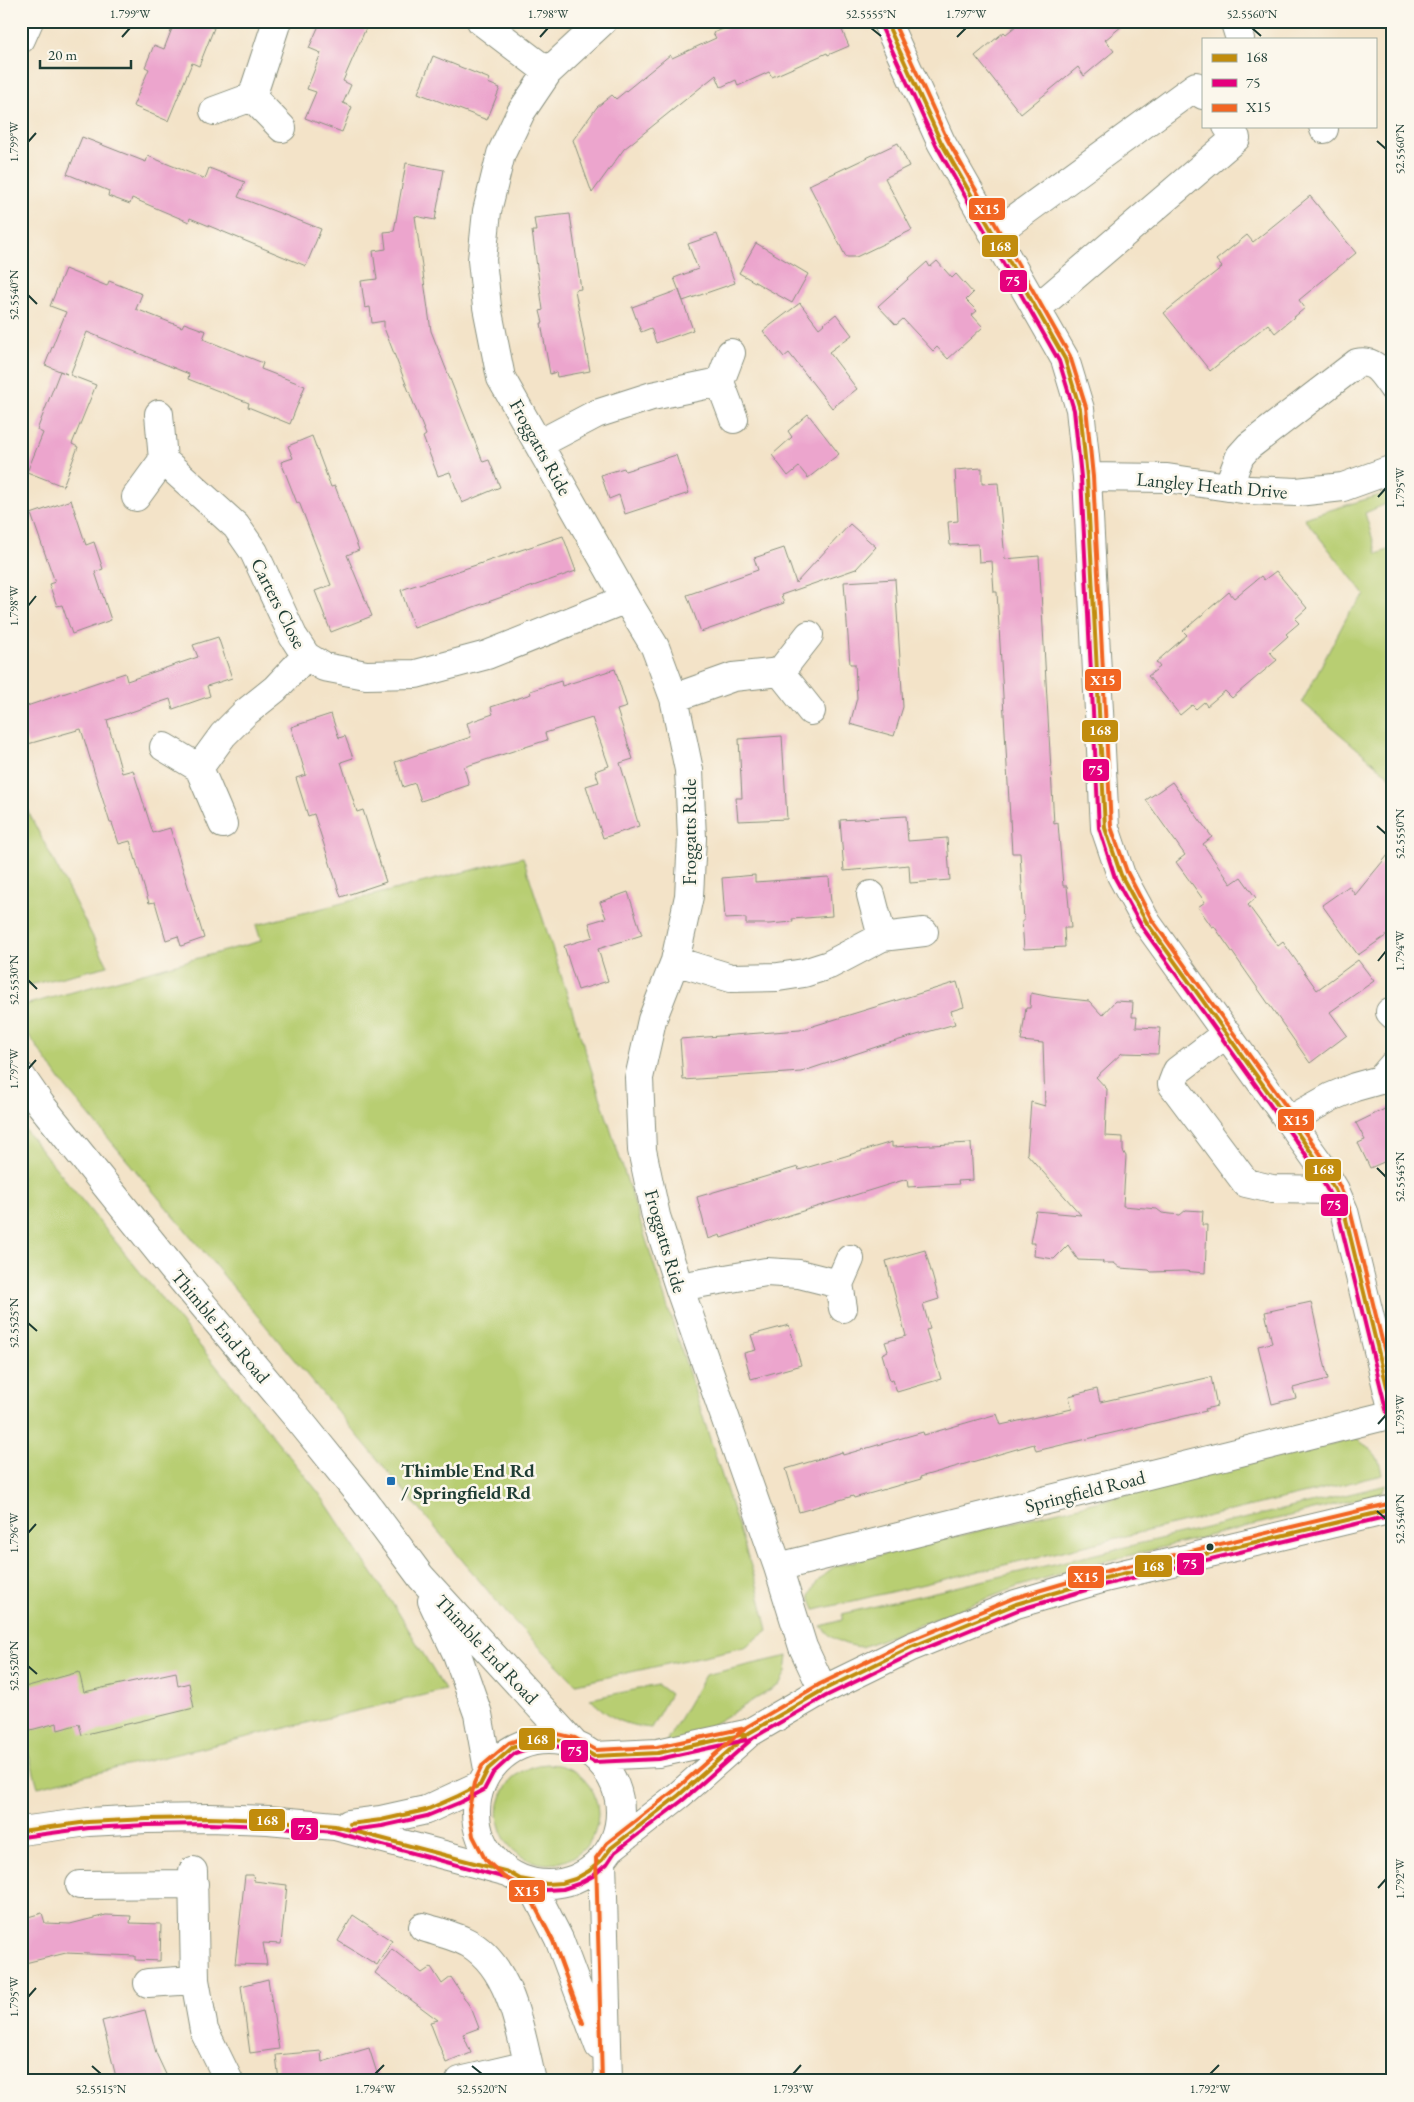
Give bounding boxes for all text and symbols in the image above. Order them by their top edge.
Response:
text: 1.799°W [110,6,151,22]
text: 1.798°W [528,6,569,22]
text: 52.5555°N [846,6,897,22]
text: 1.797°W [946,6,987,22]
text: 52.5560°N [1227,6,1278,22]
scale bar [40,38,131,70]
legend [1202,38,1376,128]
text: 20 m [48,45,77,64]
text: 168 [1246,47,1268,66]
text: 75 [1246,73,1260,92]
text: X15 [1245,97,1271,116]
text: 1.799°W [6,121,22,162]
text: 52.5560°N [1392,123,1408,174]
line badge: X15 [968,197,1006,221]
text: X15 [973,200,1000,218]
line badge: 168 [981,234,1019,258]
text: 168 [989,237,1011,255]
text: 52.5540°N [6,269,22,320]
line badge: 75 [999,269,1028,293]
text: 75 [1006,272,1020,290]
street label: Froggatts Ride [504,395,577,500]
street label: Langley Heath Drive [1135,466,1289,505]
text: 1.795°W [1392,467,1408,508]
street label: Carters Close [245,554,312,653]
text: 1.798°W [6,585,22,626]
line badge: X15 [1084,668,1122,692]
text: X15 [1089,671,1116,689]
line badge: 168 [1081,719,1119,743]
text: 168 [1089,721,1111,739]
line badge: 75 [1082,758,1110,782]
text: 75 [1089,761,1103,779]
street label: Froggatts Ride [677,779,702,885]
text: 52.5550°N [1392,808,1408,859]
text: 1.794°W [1392,930,1408,971]
text: 52.5530°N [6,954,22,1005]
text: 1.797°W [6,1048,22,1089]
line badge: X15 [1277,1108,1315,1132]
text: X15 [1282,1111,1309,1129]
text: 52.5545°N [1392,1151,1408,1202]
line badge: 168 [1304,1158,1342,1182]
text: 168 [1312,1160,1334,1178]
street label: Froggatts Ride [639,1186,692,1296]
line badge: 75 [1320,1193,1349,1217]
text: 75 [1327,1196,1341,1214]
street label: Thimble End Road [166,1264,276,1389]
text: 52.5525°N [6,1297,22,1348]
text: 1.793°W [1392,1394,1408,1435]
place label: Thimble End Rd / Springfield Rd [401,1458,535,1505]
street label: Springfield Road [1022,1464,1148,1518]
marker: Thimble End Rd / Springfield Rd [385,1475,397,1487]
text: 52.5540°N [1392,1493,1408,1544]
text: 1.796°W [6,1512,22,1553]
unlabelled marker [1205,1542,1215,1552]
line badge: 75 [1176,1552,1205,1576]
line badge: 168 [1134,1554,1173,1578]
text: 75 [1183,1555,1197,1573]
text: 168 [1142,1557,1164,1575]
line badge: X15 [1067,1565,1105,1589]
text: X15 [1072,1568,1099,1586]
street label: Thimble End Road [429,1589,544,1710]
text: 52.5520°N [6,1640,22,1691]
line badge: 168 [518,1727,556,1751]
text: 168 [526,1730,548,1748]
line badge: 75 [560,1739,589,1763]
text: 75 [568,1742,582,1760]
line badge: 168 [248,1808,286,1832]
text: 168 [256,1811,278,1829]
line badge: 75 [290,1817,319,1841]
text: 75 [298,1820,312,1838]
text: 1.792°W [1392,1858,1408,1899]
line badge: X15 [508,1879,546,1903]
text: X15 [513,1882,540,1900]
text: 1.795°W [6,1976,22,2017]
text: 52.5515°N [76,2081,127,2097]
text: 1.794°W [355,2081,396,2097]
text: 52.5520°N [457,2081,508,2097]
text: 1.793°W [773,2081,814,2097]
text: 1.792°W [1190,2081,1231,2097]

